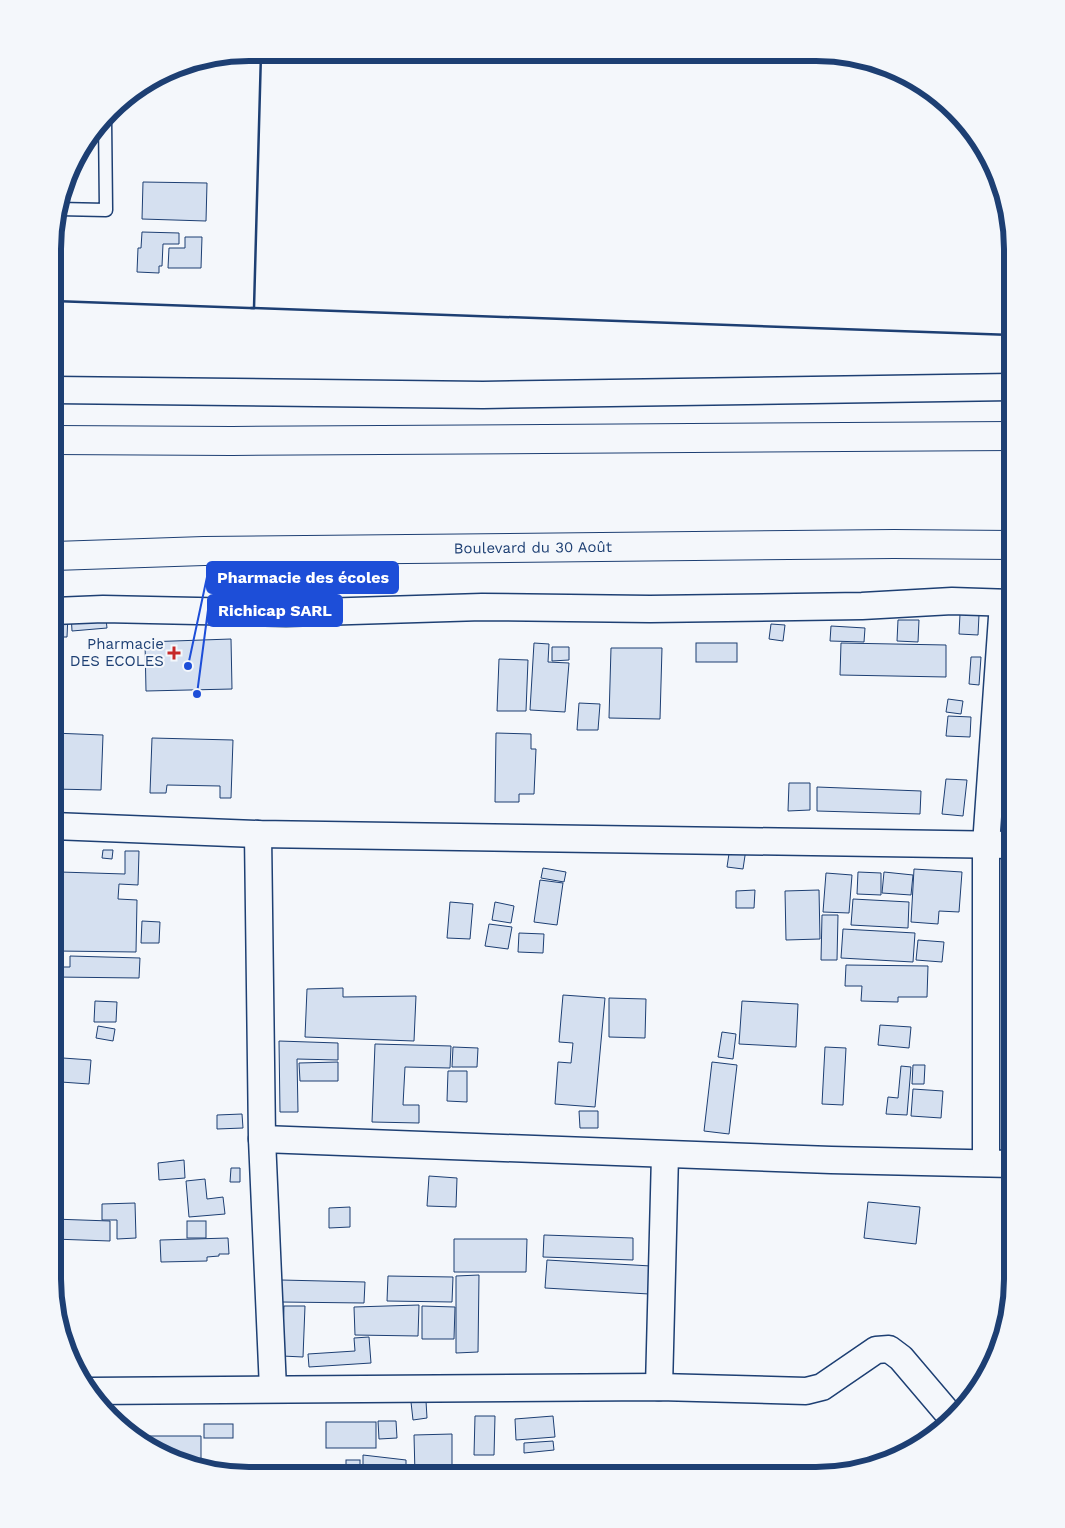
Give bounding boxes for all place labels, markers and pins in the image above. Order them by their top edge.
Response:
callout: Pharmacie des écoles [207,562,398,593]
callout: Richicap SARL [208,595,342,626]
place label: Pharmacie DES ECOLES [70,635,164,670]
marker: Pharmacie DES ECOLES [168,647,180,659]

